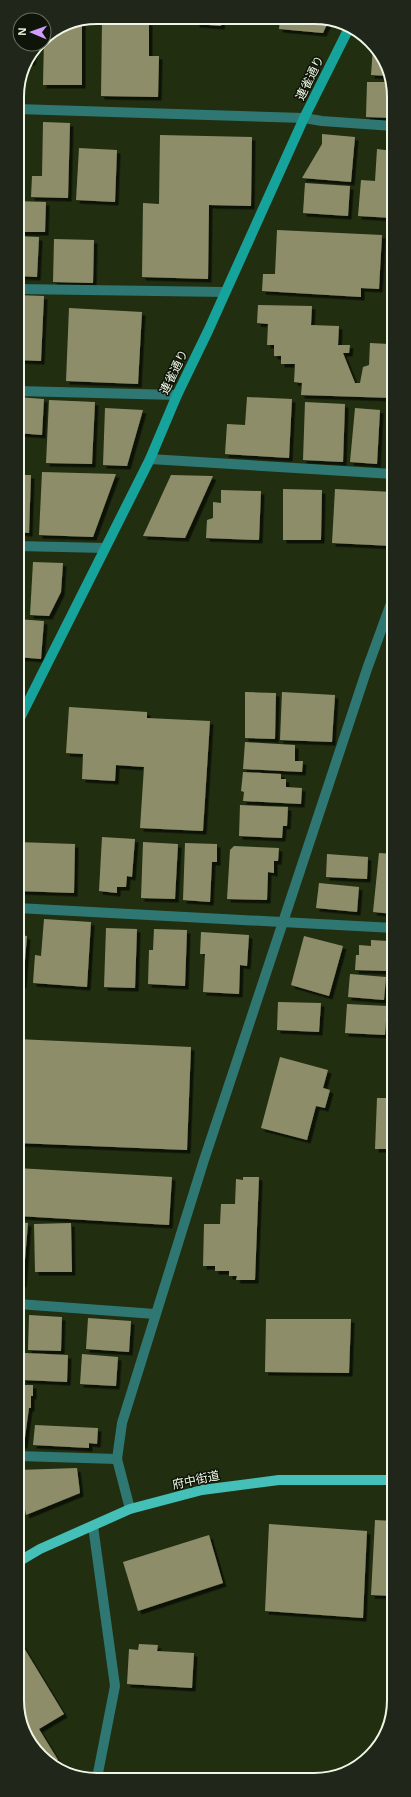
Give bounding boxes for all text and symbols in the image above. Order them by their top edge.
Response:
north arrow [12,12,52,52]
text: N [16,27,28,36]
street label: 連雀通り [293,53,327,103]
street label: 連雀通り [157,347,191,397]
street label: 府中街道 [171,1468,221,1492]

